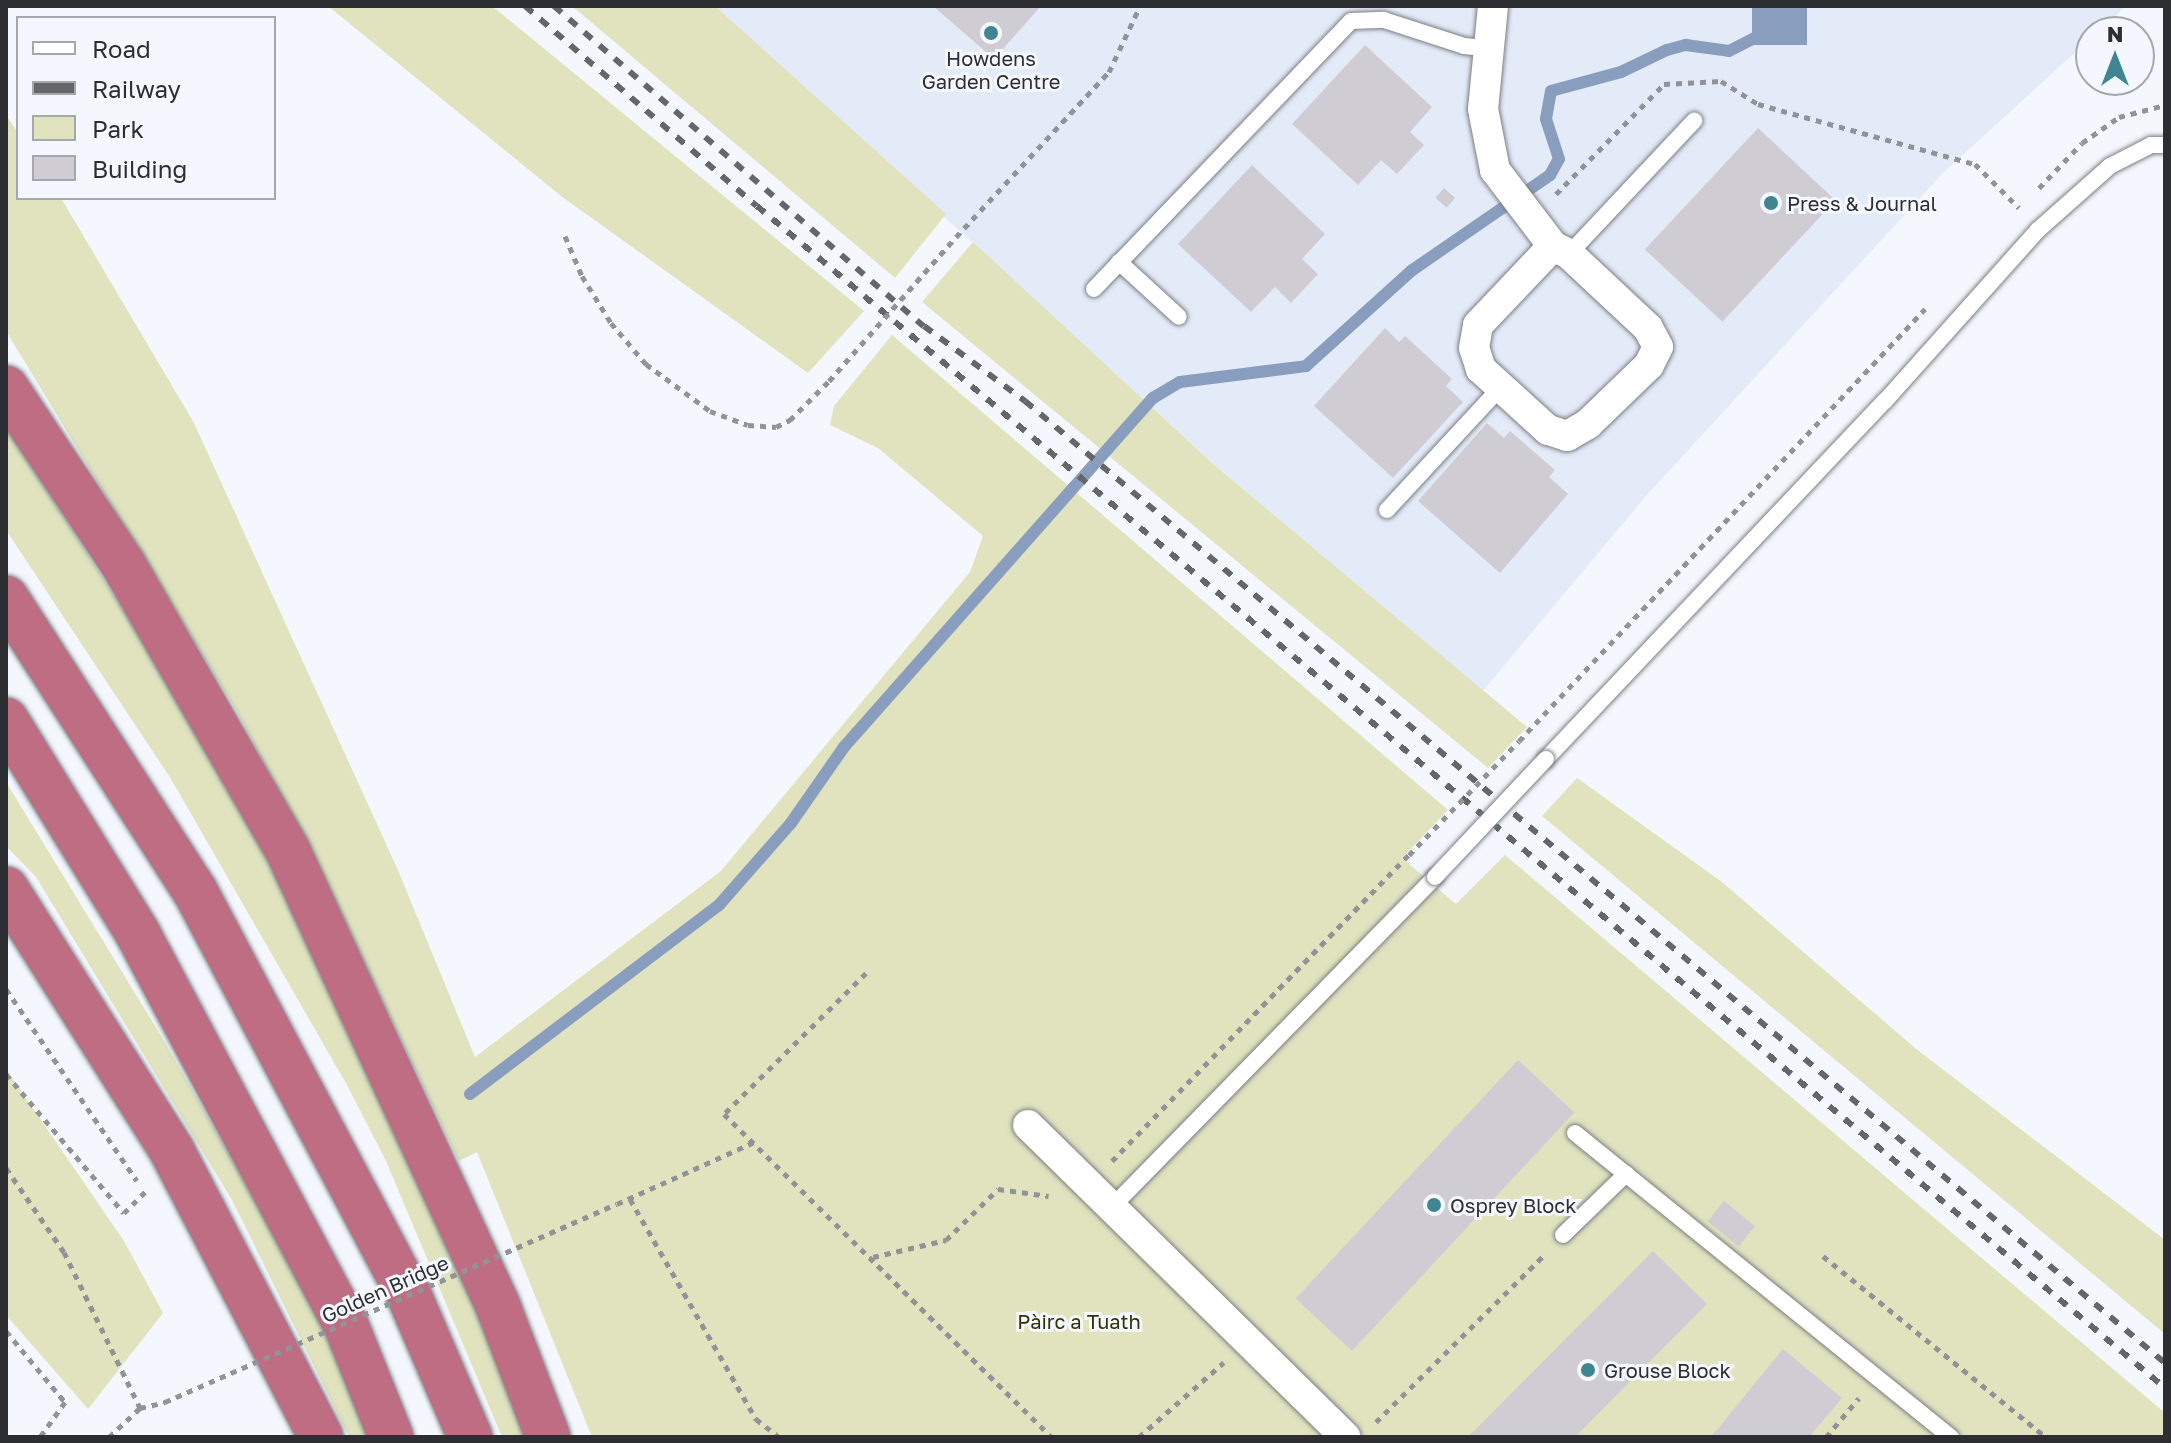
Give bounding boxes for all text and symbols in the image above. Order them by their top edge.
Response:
legend [16,16,276,200]
north arrow [2075,16,2155,96]
text: N [2107,20,2123,47]
marker: Howdens Garden Centre [982,24,1000,42]
text: Road [92,34,151,63]
place label: Howdens Garden Centre [922,46,1060,93]
text: Railway [92,74,181,103]
text: Park [92,114,144,143]
text: Building [92,154,187,183]
place label: Press & Journal [1787,191,1937,215]
marker: Press & Journal [1762,194,1780,212]
place label: Osprey Block [1450,1193,1576,1217]
marker: Osprey Block [1425,1196,1443,1214]
street label: Golden Bridge [318,1250,452,1328]
park label: Pàirc a Tuath [1017,1309,1141,1333]
place label: Grouse Block [1604,1358,1731,1382]
marker: Grouse Block [1579,1361,1597,1379]

